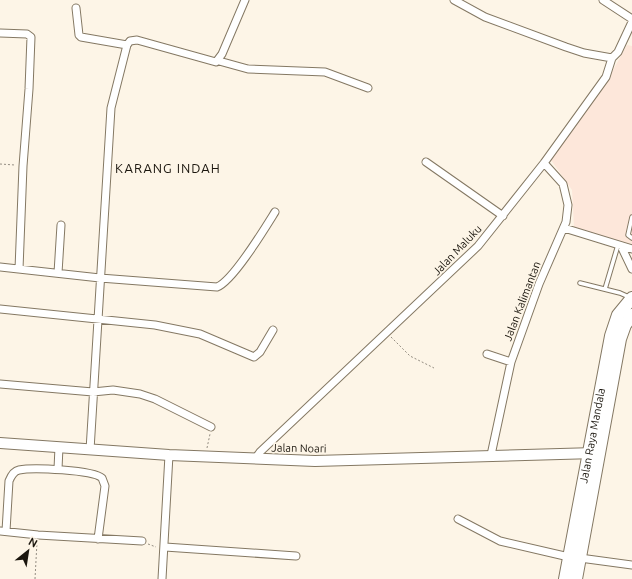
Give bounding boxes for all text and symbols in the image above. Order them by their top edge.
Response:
district label: KARANG INDAH [115,161,221,175]
street label: Jalan Maluku [430,223,484,277]
street label: Jalan Kalimantan [501,260,543,342]
street label: Jalan Raya Mandala [577,387,607,484]
street label: Jalan Noari [271,442,327,454]
north arrow [8,531,48,571]
text: N [26,535,40,550]

